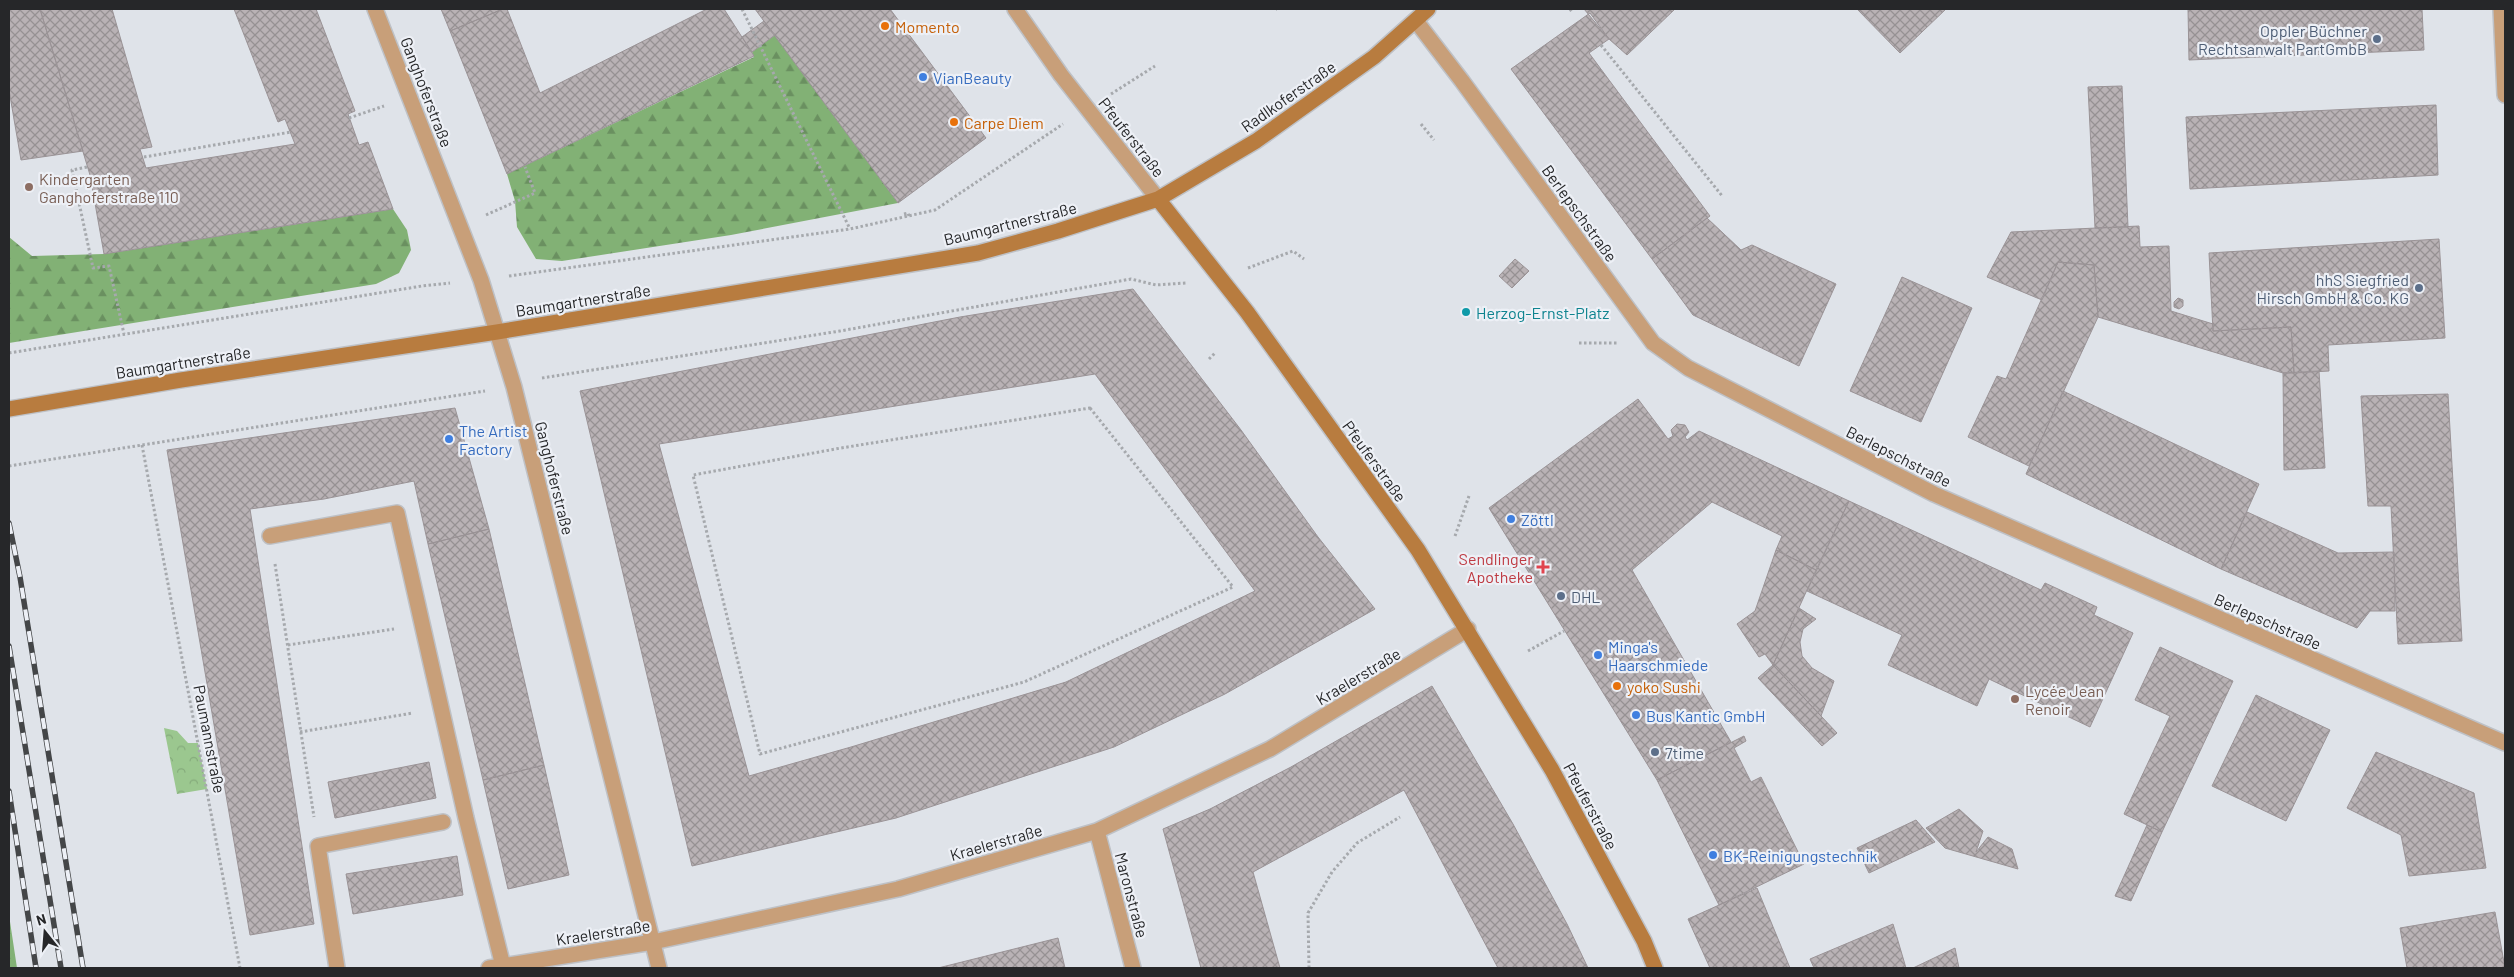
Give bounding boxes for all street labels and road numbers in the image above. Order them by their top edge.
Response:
street label: Ganghoferstraße [397,34,457,150]
street label: Radlkoferstraße [1237,56,1339,136]
street label: Pfeuferstraße [1095,93,1169,181]
street label: Berlepschstraße [1539,161,1621,265]
street label: Baumgartnerstraße [942,197,1078,249]
street label: Baumgartnerstraße [514,280,652,320]
street label: Baumgartnerstraße [114,342,252,382]
street label: Pfeuferstraße [1339,417,1411,505]
street label: Ganghoferstraße [532,419,578,537]
street label: Berlepschstraße [1843,421,1955,491]
street label: Berlepschstraße [2212,589,2324,653]
street label: Kraelerstraße [1312,643,1404,709]
street label: Paumannstraße [190,683,230,795]
street label: Pfeuferstraße [1560,759,1622,853]
street label: Kraelerstraße [948,820,1044,864]
street label: Maronstraße [1111,850,1153,940]
street label: Kraelerstraße [555,915,651,949]

